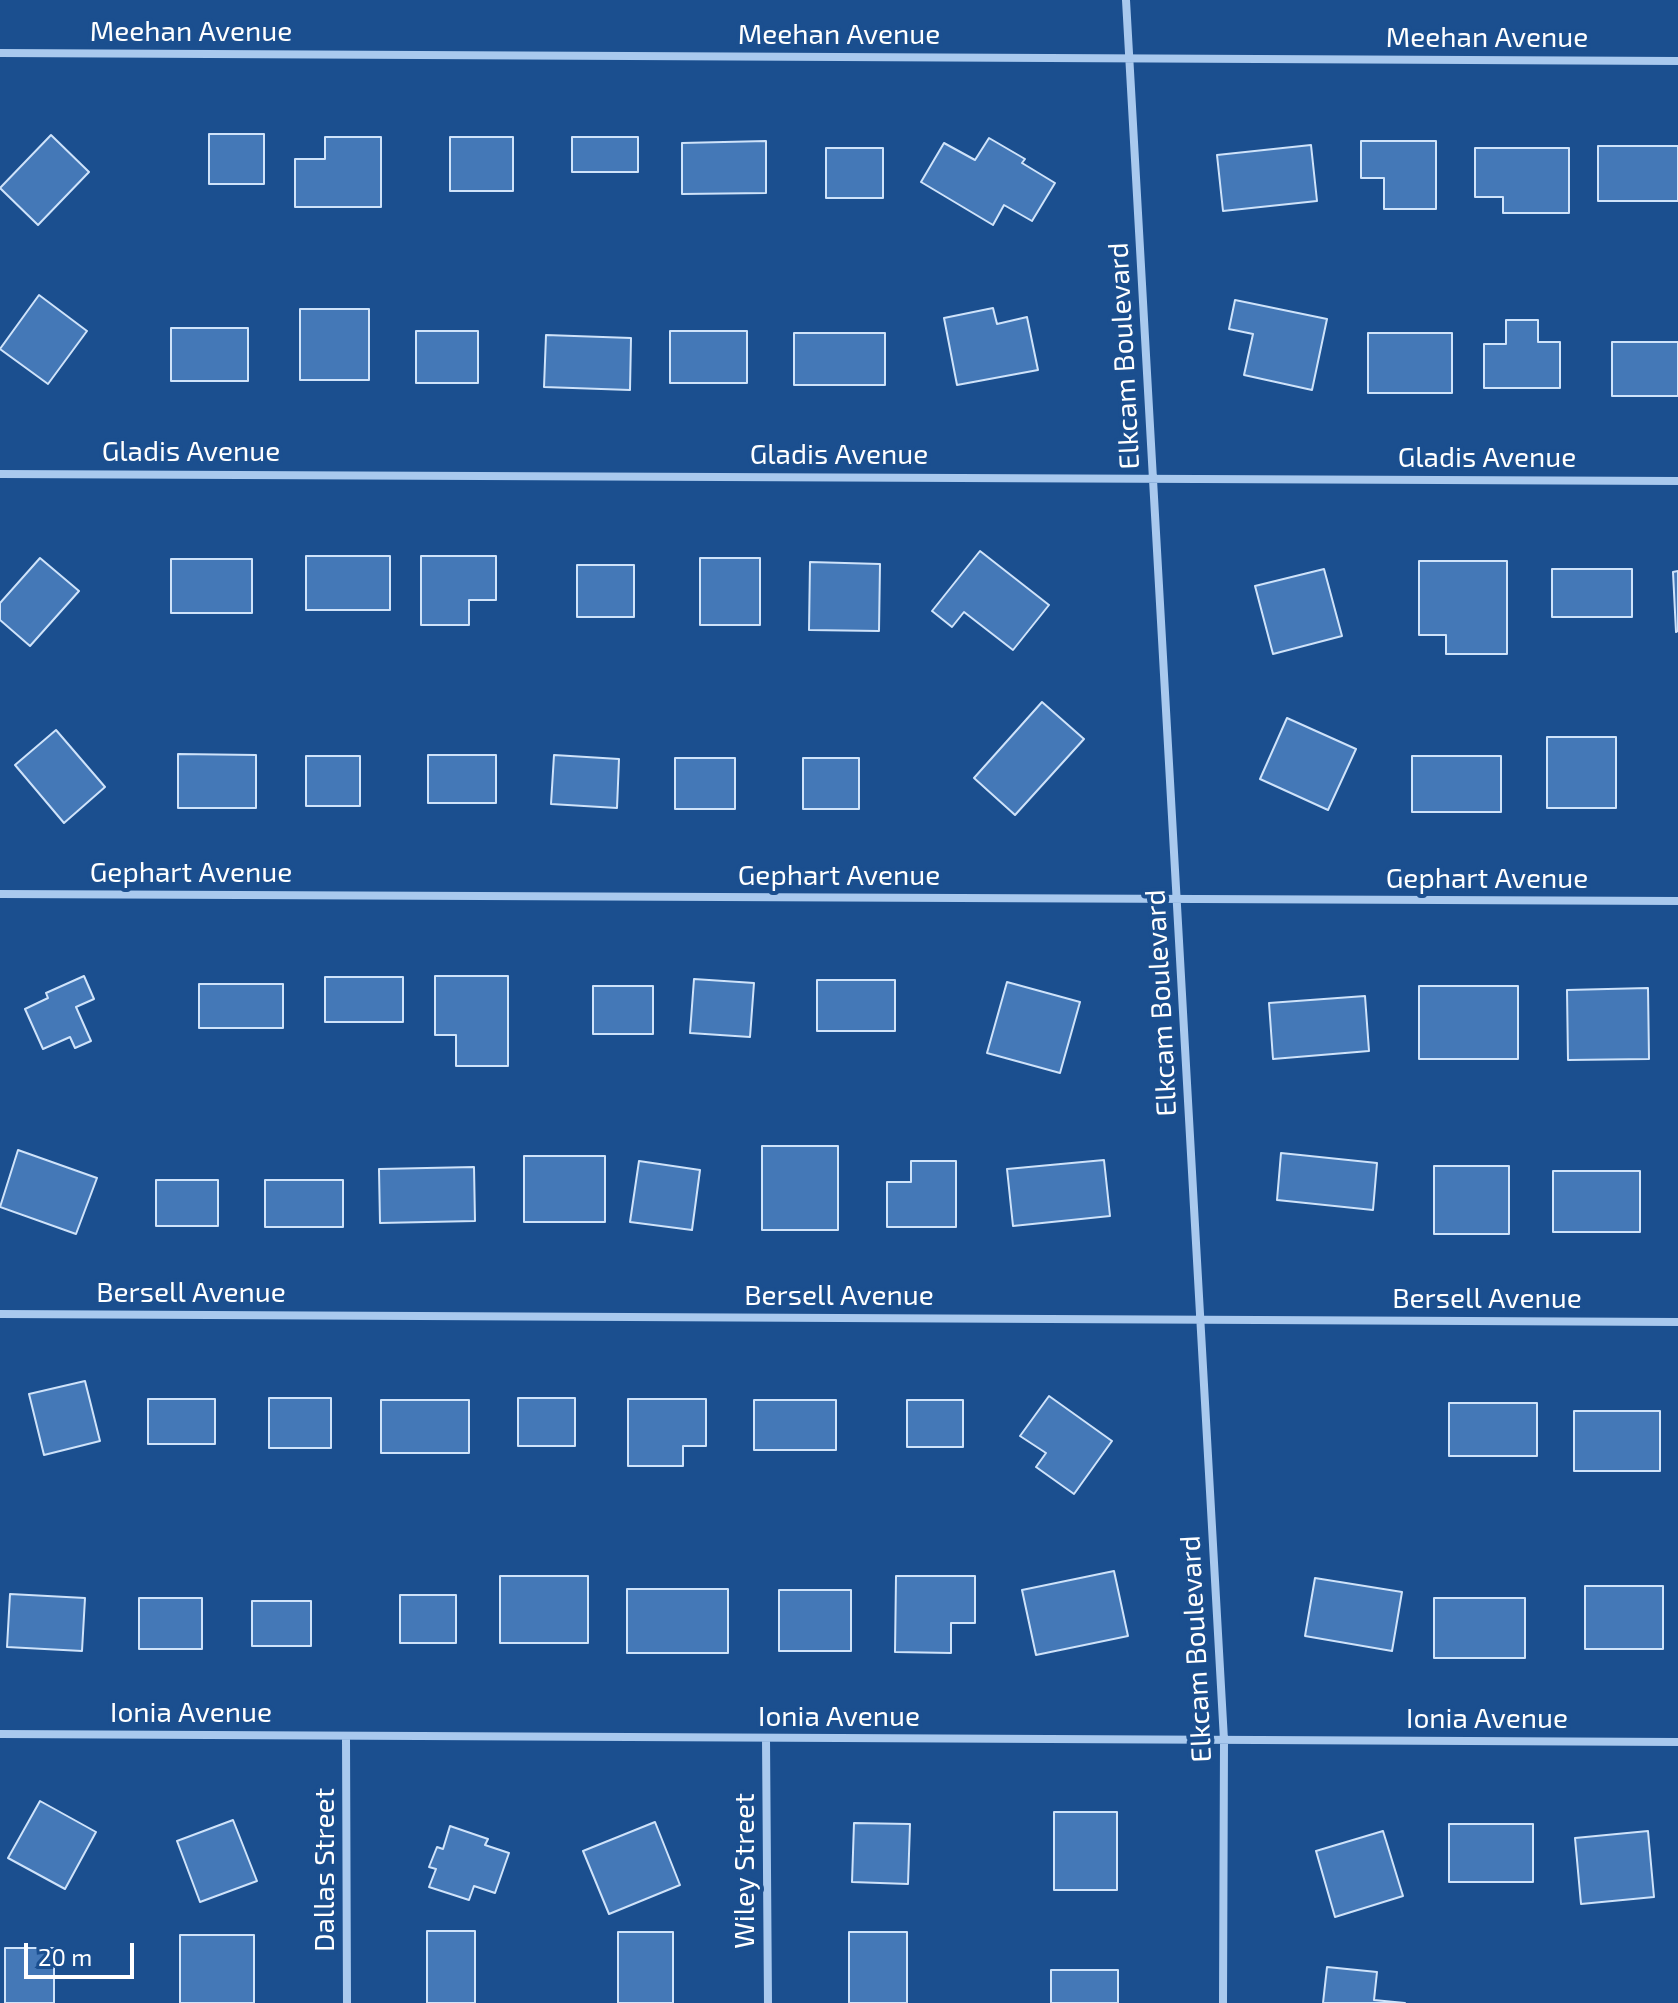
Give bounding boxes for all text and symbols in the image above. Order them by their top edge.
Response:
street label: Meehan Avenue [90,15,292,49]
street label: Meehan Avenue [738,18,940,52]
street label: Meehan Avenue [1386,21,1588,55]
street label: Elkcam Boulevard [1101,242,1147,470]
street label: Gladis Avenue [102,435,280,469]
street label: Gladis Avenue [750,438,928,472]
street label: Gladis Avenue [1398,441,1576,475]
street label: Gephart Avenue [90,856,292,890]
street label: Gephart Avenue [738,859,940,893]
street label: Gephart Avenue [1386,862,1588,896]
street label: Elkcam Boulevard [1138,889,1184,1117]
street label: Bersell Avenue [96,1276,286,1310]
street label: Bersell Avenue [744,1279,934,1313]
street label: Bersell Avenue [1392,1282,1582,1316]
street label: Elkcam Boulevard [1173,1535,1219,1763]
street label: Ionia Avenue [110,1696,272,1730]
street label: Ionia Avenue [758,1700,920,1734]
street label: Ionia Avenue [1406,1702,1568,1736]
street label: Dallas Street [308,1788,342,1952]
street label: Wiley Street [728,1793,762,1949]
scale bar [28,1927,138,1977]
text: 20 m [38,1942,92,1971]

